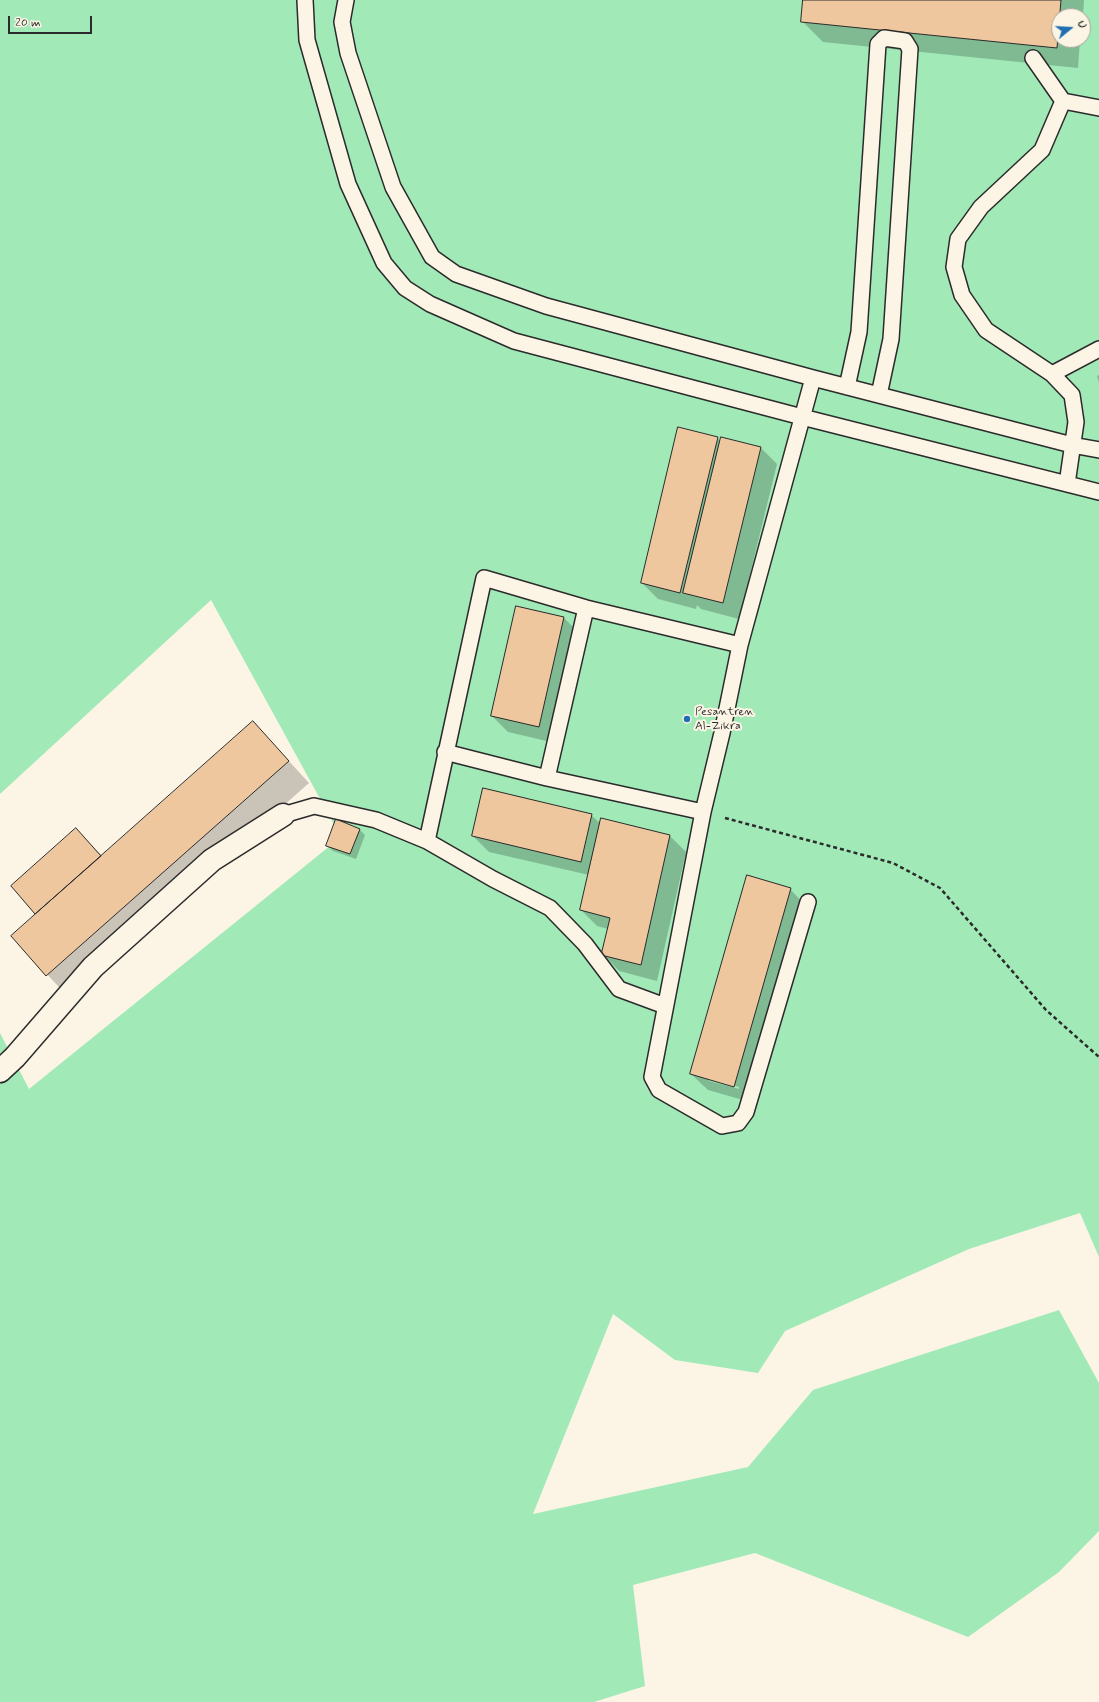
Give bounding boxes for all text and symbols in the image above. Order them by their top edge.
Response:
scale bar [10,8,94,34]
north arrow [1051,8,1091,48]
text: 20 m [15,15,41,31]
text: U [1074,19,1089,30]
place label: Pesantren Al-Zikra [695,705,754,733]
marker: Pesantren Al-Zikra [682,714,692,724]

